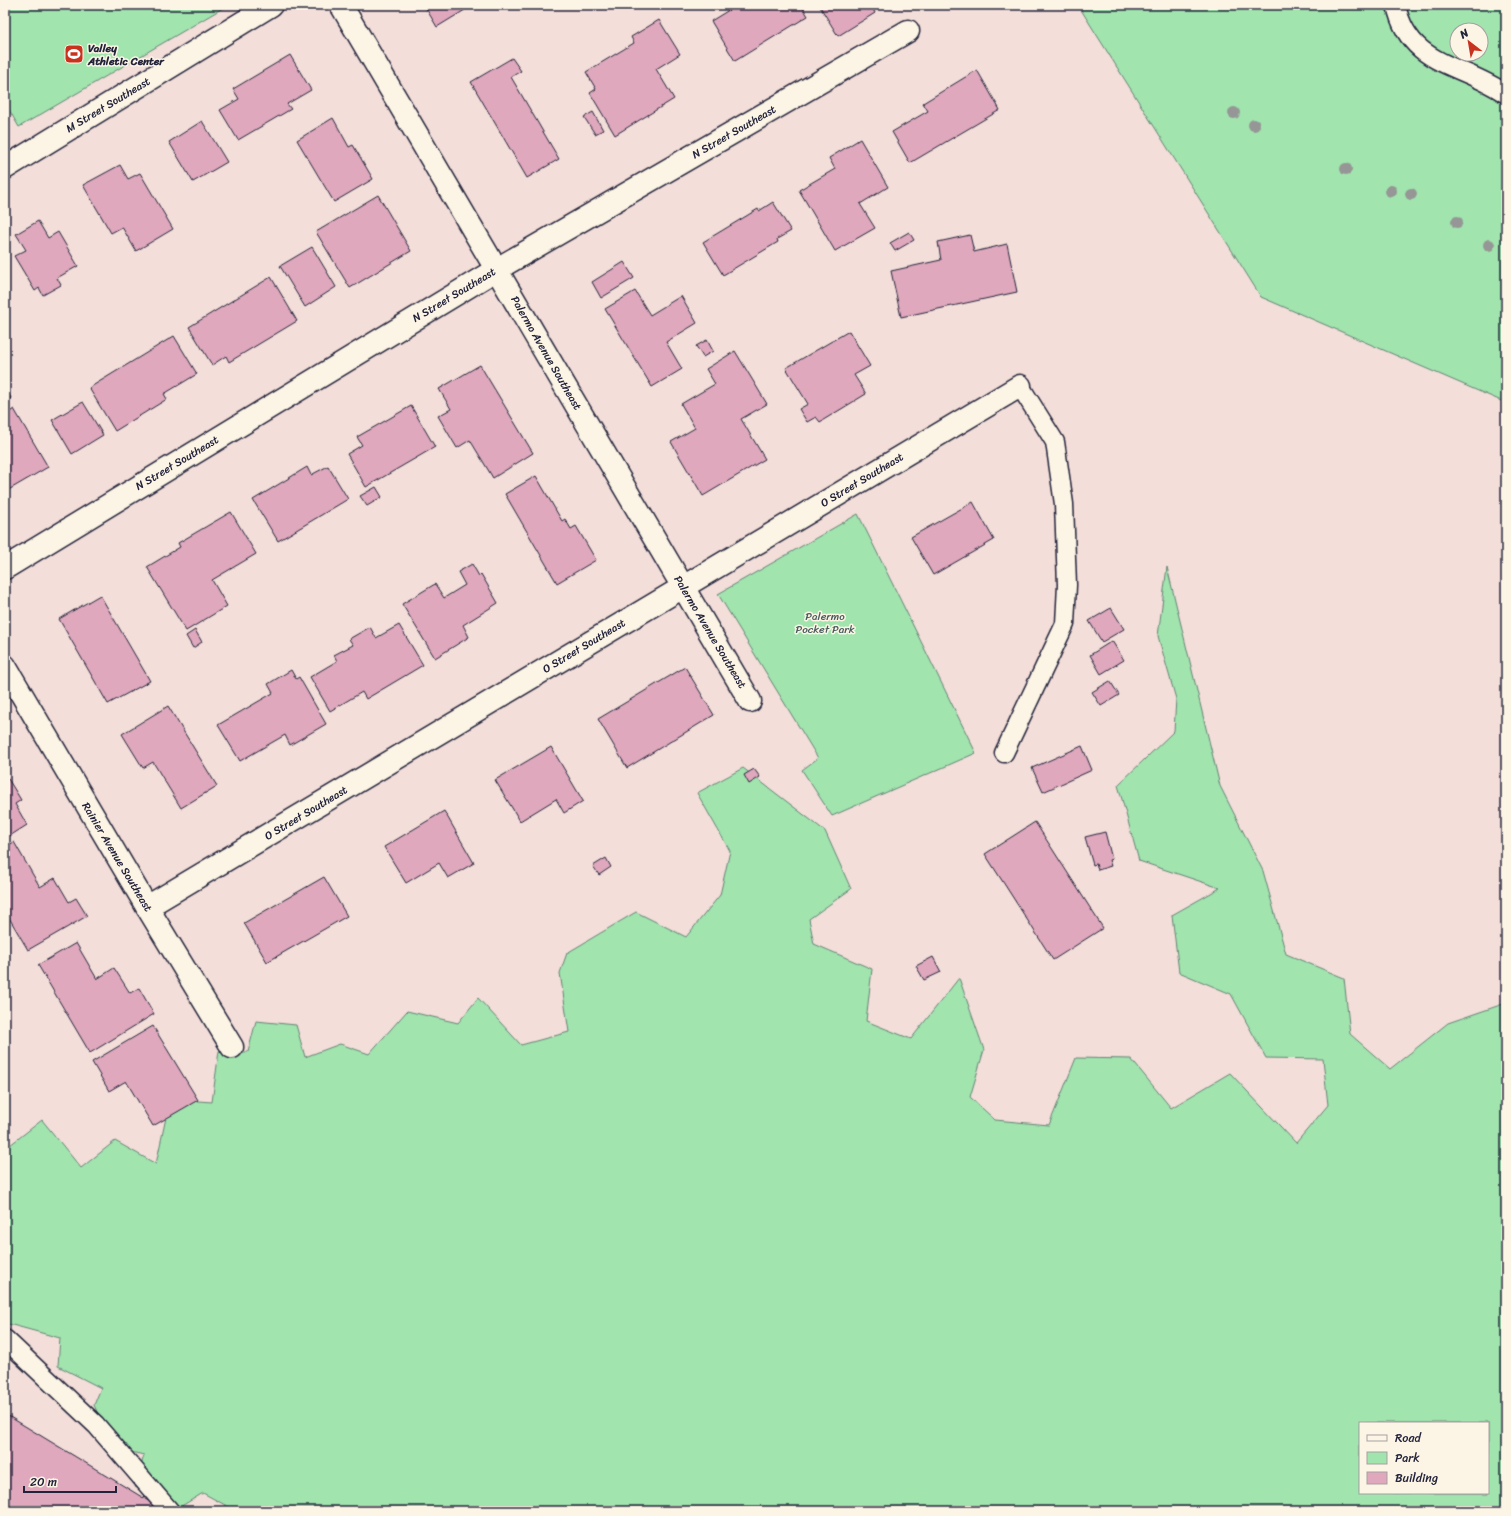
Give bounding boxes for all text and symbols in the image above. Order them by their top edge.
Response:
north arrow [1449,22,1489,62]
text: N [1455,24,1473,44]
place label: Valley Athletic Center [87,39,165,71]
sports icon: Valley Athletic Center [63,43,85,65]
street label: M Street Southeast [62,72,154,138]
street label: N Street Southeast [688,100,780,164]
street label: N Street Southeast [409,262,500,328]
street label: Palermo Avenue Southeast [505,292,587,414]
street label: N Street Southeast [132,430,223,496]
street label: O Street Southeast [817,448,907,512]
street label: Palermo Avenue Southeast [669,572,752,692]
park label: Palermo Pocket Park [795,607,855,639]
street label: O Street Southeast [539,614,629,678]
street label: O Street Southeast [261,781,351,845]
street label: Rainier Avenue Southeast [77,799,157,916]
legend [1359,1422,1489,1494]
text: Road [1395,1427,1422,1449]
text: Park [1395,1447,1420,1469]
text: Building [1395,1467,1438,1489]
scale bar [24,1468,116,1494]
text: 20 m [30,1471,57,1493]

